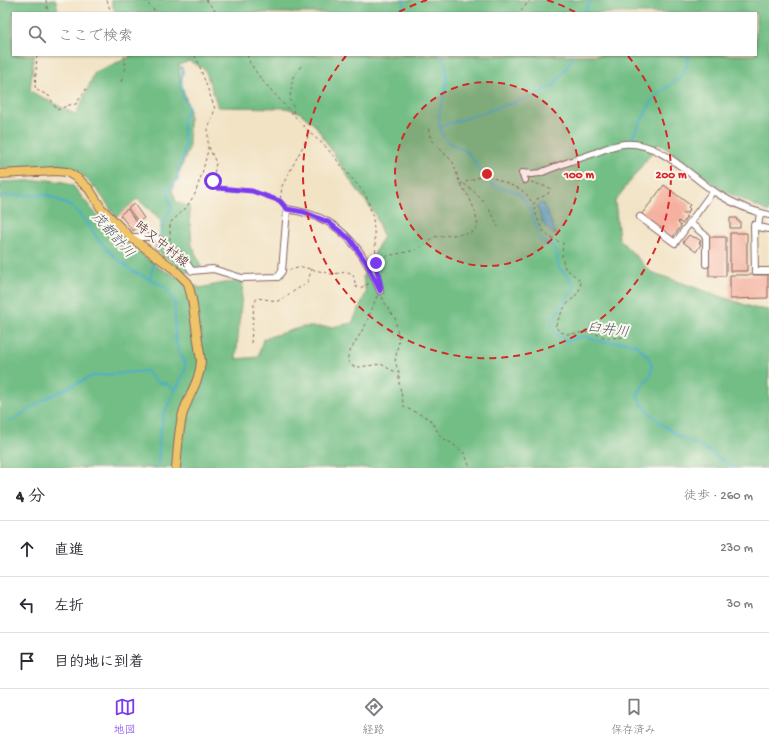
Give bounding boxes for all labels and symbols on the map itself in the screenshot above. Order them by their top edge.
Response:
centre of rings [480,167,494,181]
text: 100 m [563,169,594,183]
text: 200 m [656,169,687,183]
route start [204,172,222,190]
water label: 茂都計川 [87,209,138,262]
street label: 時又中村線 [131,219,192,272]
route end [367,254,385,272]
water label: 臼井川 [586,319,630,342]

